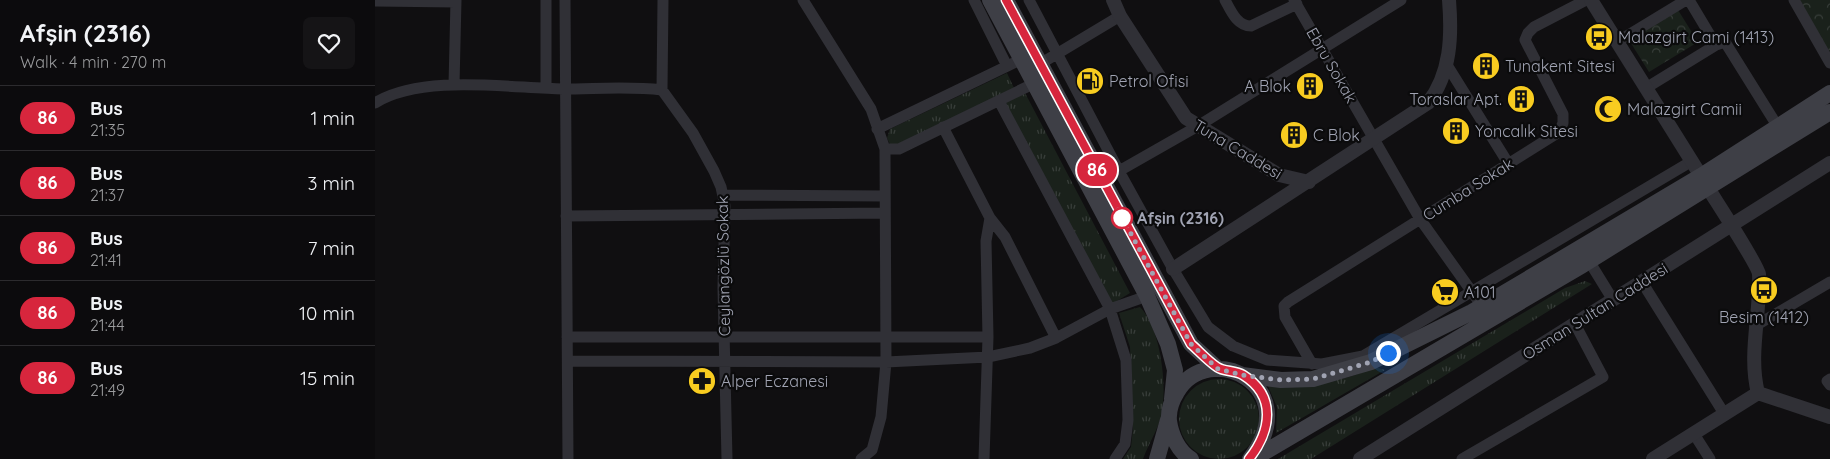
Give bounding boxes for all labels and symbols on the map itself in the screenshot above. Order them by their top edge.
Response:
bus stop icon: Malazgirt Cami (1413) [1584,22,1614,52]
street label: Ebru Sokak [1302,24,1362,106]
place label: Malazgirt Cami (1413) [1618,27,1774,47]
building icon: Tunakent Sitesi [1471,51,1501,81]
place label: Tunakent Sitesi [1505,56,1615,76]
fuel station icon: Petrol Ofisi [1075,66,1105,96]
place label: Petrol Ofisi [1109,71,1189,91]
building icon: A Blok [1295,71,1325,101]
place label: A Blok [1244,76,1291,96]
building icon: Toraslar Apt. [1506,84,1536,114]
place label: Toraslar Apt. [1409,89,1502,109]
mosque icon: Malazgirt Camii [1593,94,1623,124]
place label: Malazgirt Camii [1627,99,1742,119]
street label: Tuna Caddesi [1190,115,1286,183]
building icon: Yoncalık Sitesi [1441,116,1471,146]
building icon: C Blok [1279,120,1309,150]
place label: Yoncalık Sitesi [1475,121,1578,141]
place label: C Blok [1313,125,1360,145]
street label: Cumba Sokak [1419,153,1517,225]
line badge: 86 [1075,154,1119,186]
street label: Ceylangözlü Sokak [712,195,734,337]
marker: Afşin (2316) [1111,207,1133,229]
place label: Afşin (2316) [1137,208,1224,228]
street label: Osman Sultan Caddesi [1519,258,1671,364]
bus stop icon: Besim (1412) [1749,275,1779,305]
supermarket icon: A101 [1430,277,1460,307]
place label: A101 [1464,282,1496,302]
place label: Besim (1412) [1719,307,1809,327]
your location [1376,341,1401,366]
pharmacy icon: Alper Eczanesi [687,366,717,396]
place label: Alper Eczanesi [721,371,828,391]

